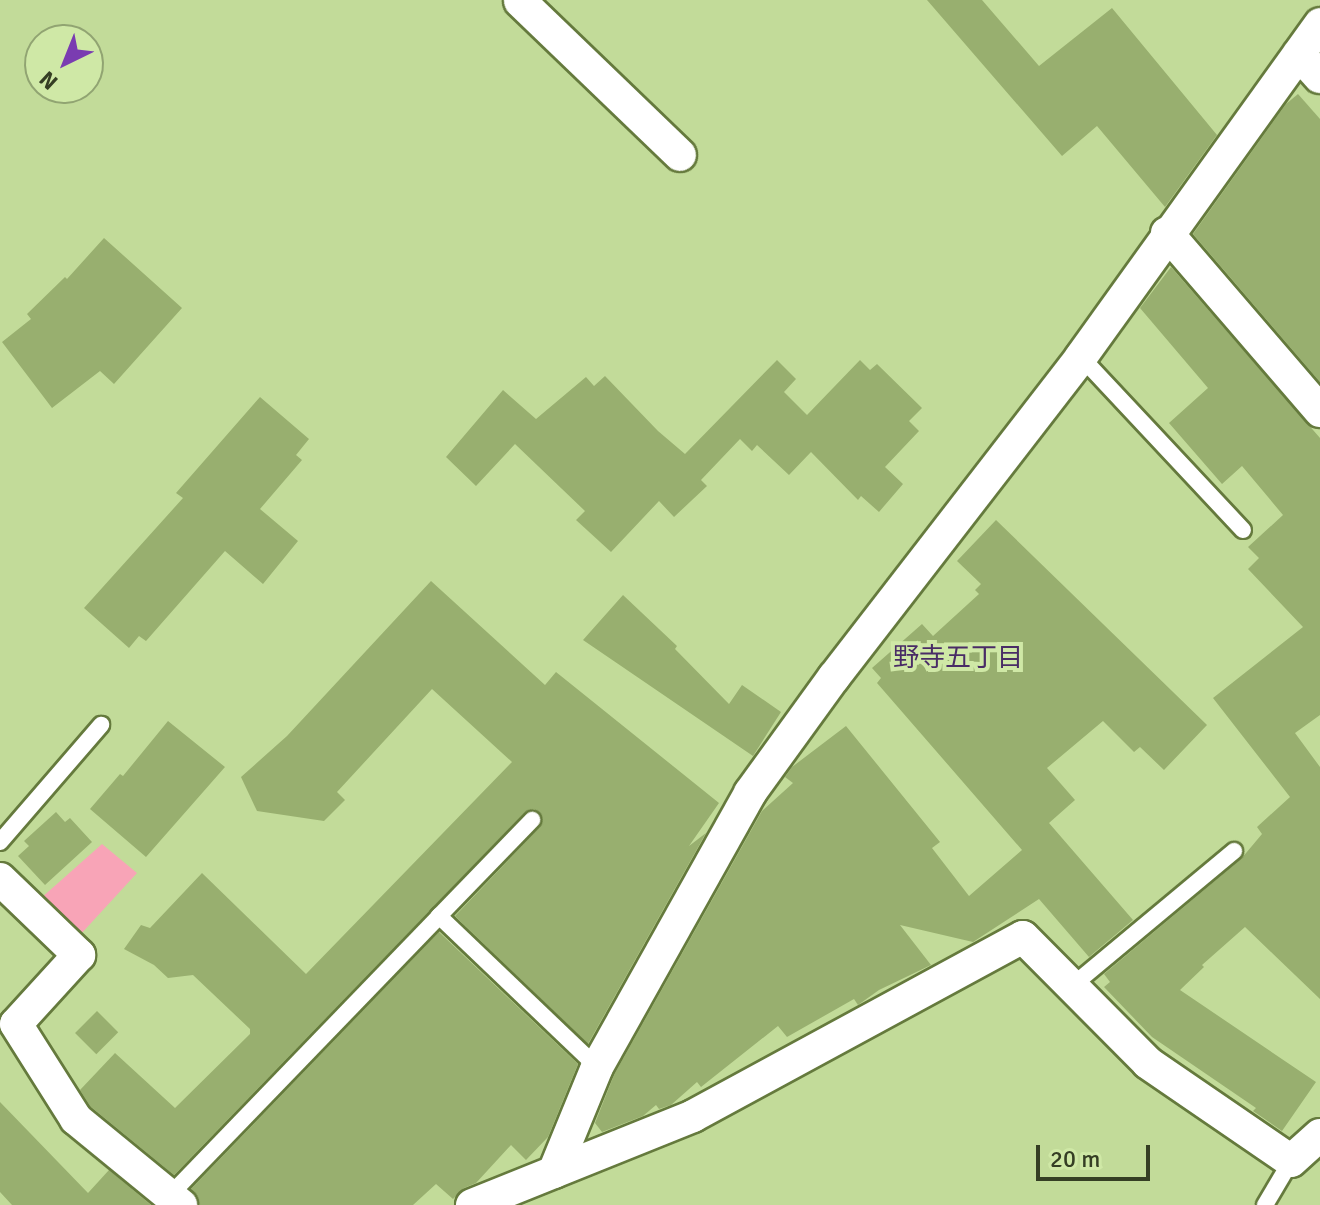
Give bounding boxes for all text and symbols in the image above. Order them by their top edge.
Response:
north arrow [24,24,104,104]
text: N [34,65,63,96]
district label: 野寺五丁目 [893,643,1023,675]
scale bar [1040,1129,1154,1179]
text: 20 m [1050,1144,1100,1174]

